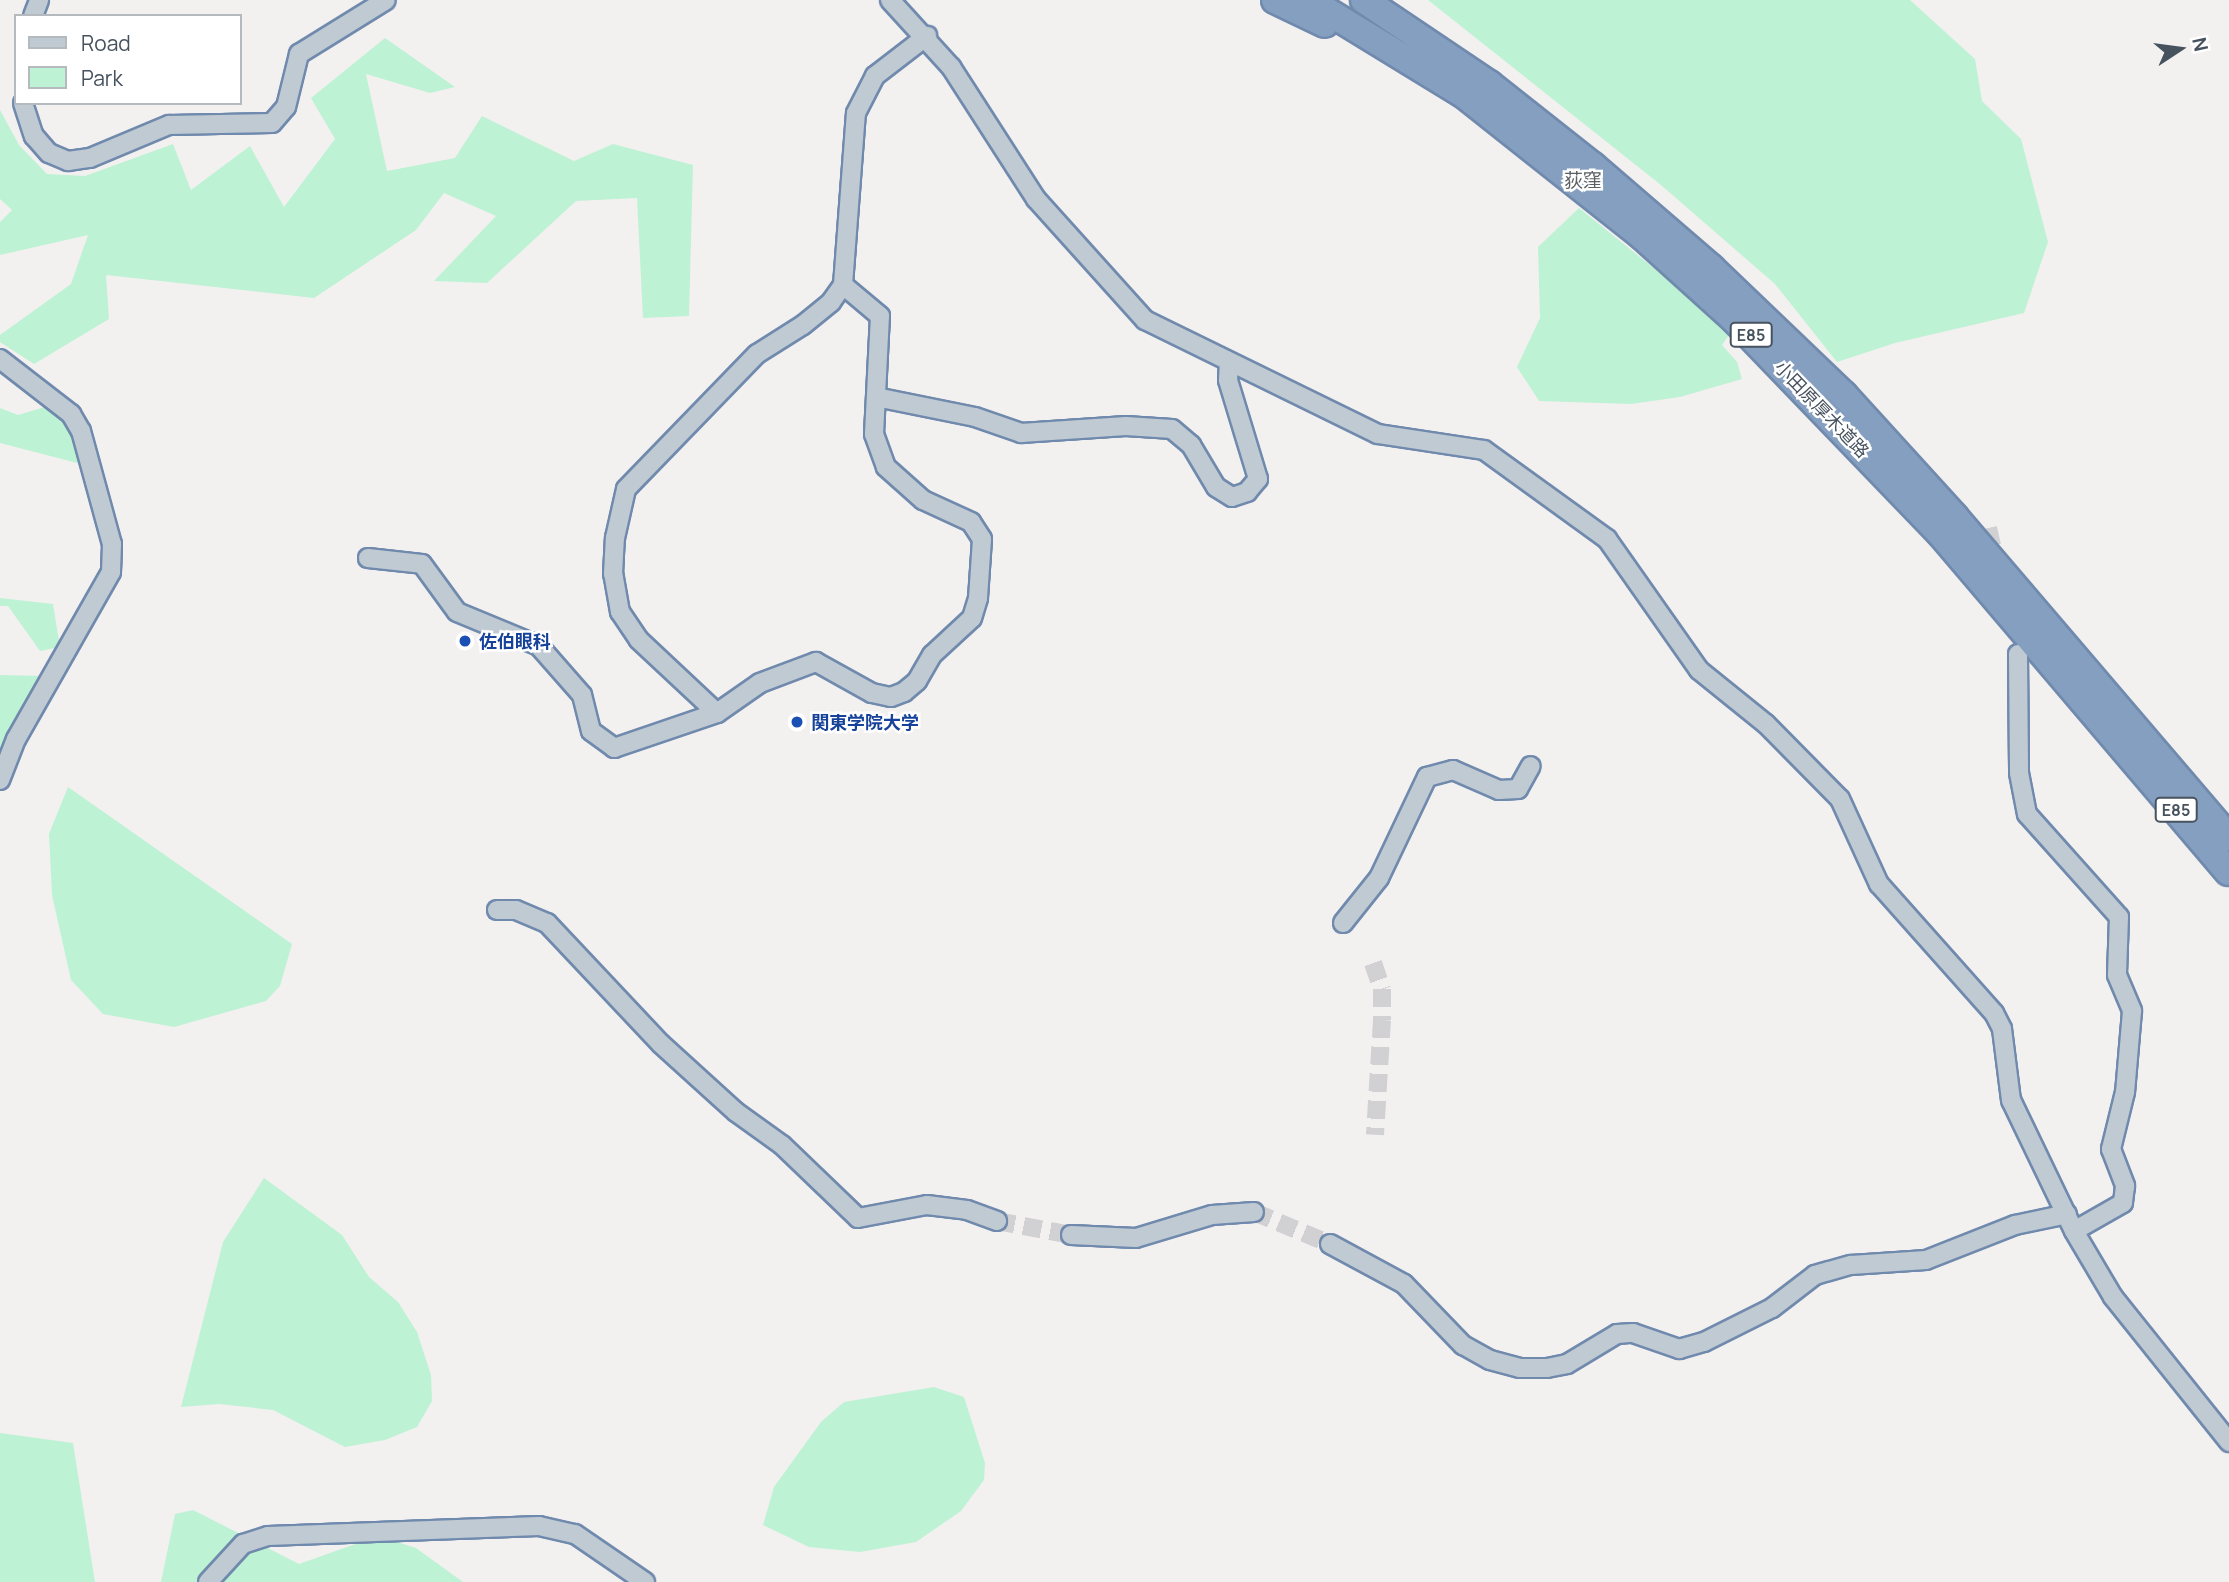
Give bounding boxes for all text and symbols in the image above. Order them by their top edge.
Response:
legend [14,14,242,105]
north arrow [2145,14,2215,84]
text: Road [81,29,131,57]
text: N [2186,35,2215,54]
text: Park [81,64,123,92]
district label: 荻窪 [1564,170,1602,192]
road number: E85 [1728,322,1774,348]
street label: 小田原厚木道路 [1770,356,1874,462]
place label: 佐伯眼科 [479,630,551,652]
marker: 佐伯眼科 [457,633,473,649]
place label: 関東学院大学 [811,711,919,733]
marker: 関東学院大学 [789,714,805,730]
road number: E85 [2153,797,2199,822]

